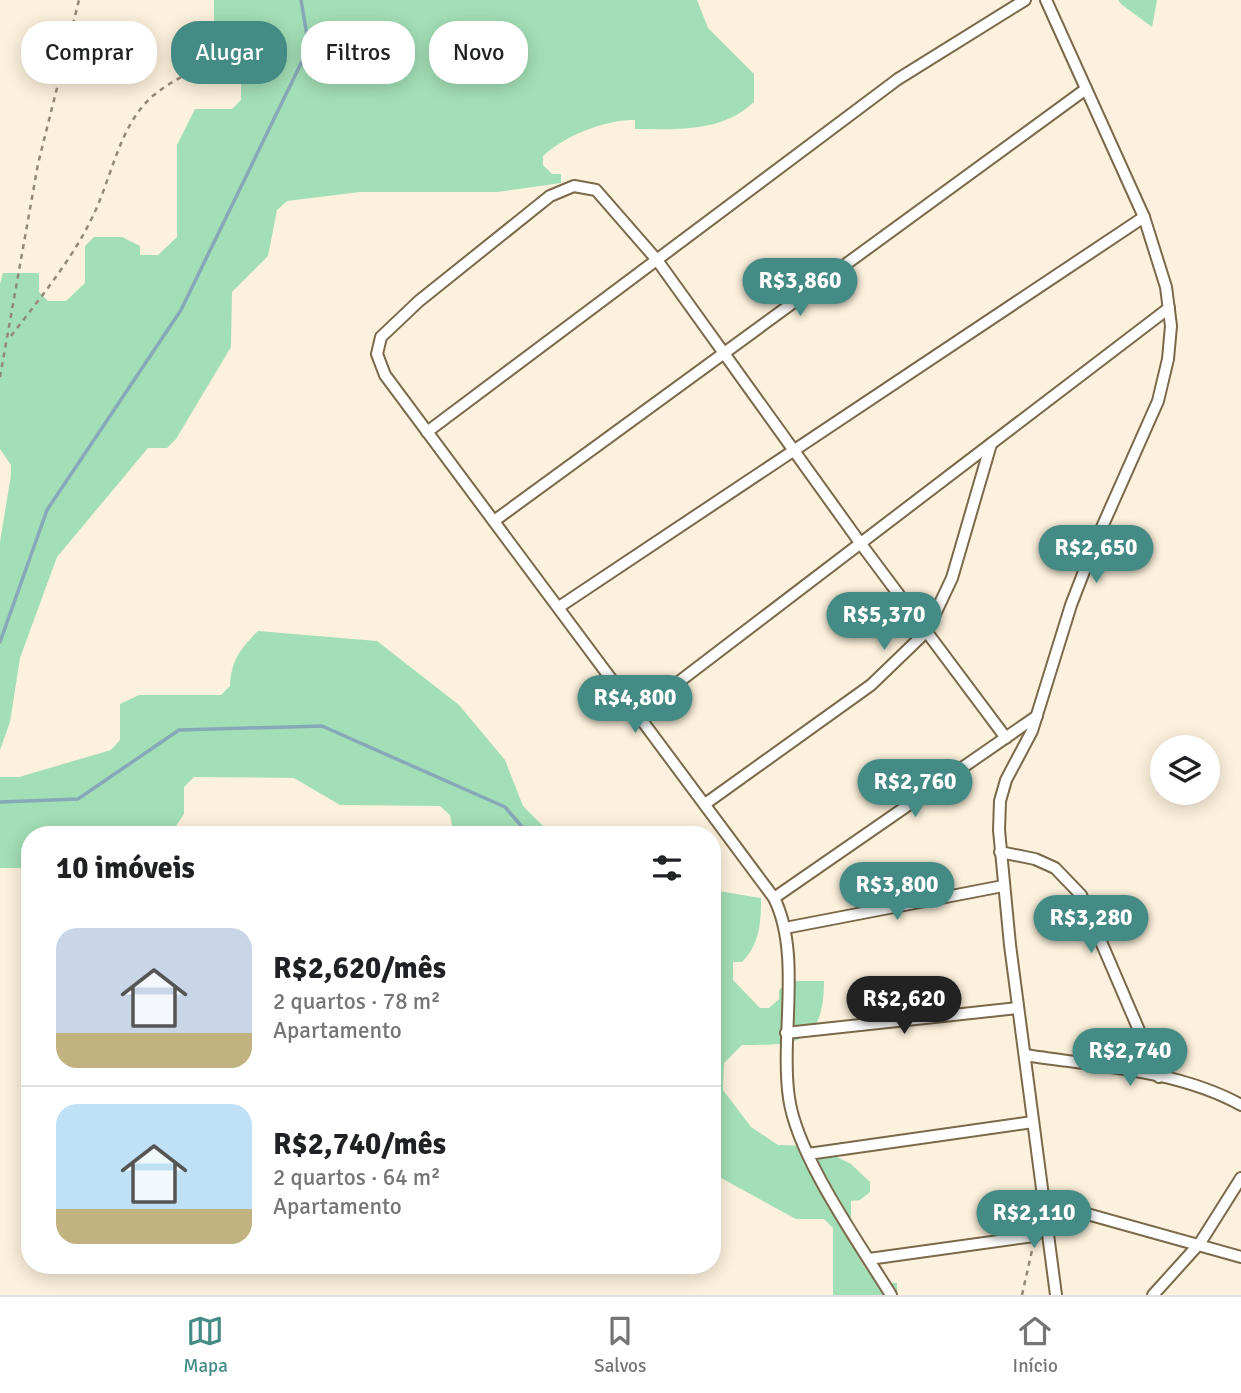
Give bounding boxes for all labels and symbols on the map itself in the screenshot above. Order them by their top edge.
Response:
pin: R$3,860 [735,258,865,318]
pin: R$2,650 [1031,526,1161,585]
pin: R$5,370 [819,592,949,652]
pin: R$4,800 [570,676,700,735]
pin: R$2,760 [850,760,980,819]
pin: R$3,800 [832,862,962,922]
pin: R$3,280 [1026,895,1156,955]
pin: R$2,620 [839,976,969,1036]
pin: R$2,740 [1065,1028,1195,1088]
pin: R$2,110 [969,1190,1099,1250]

